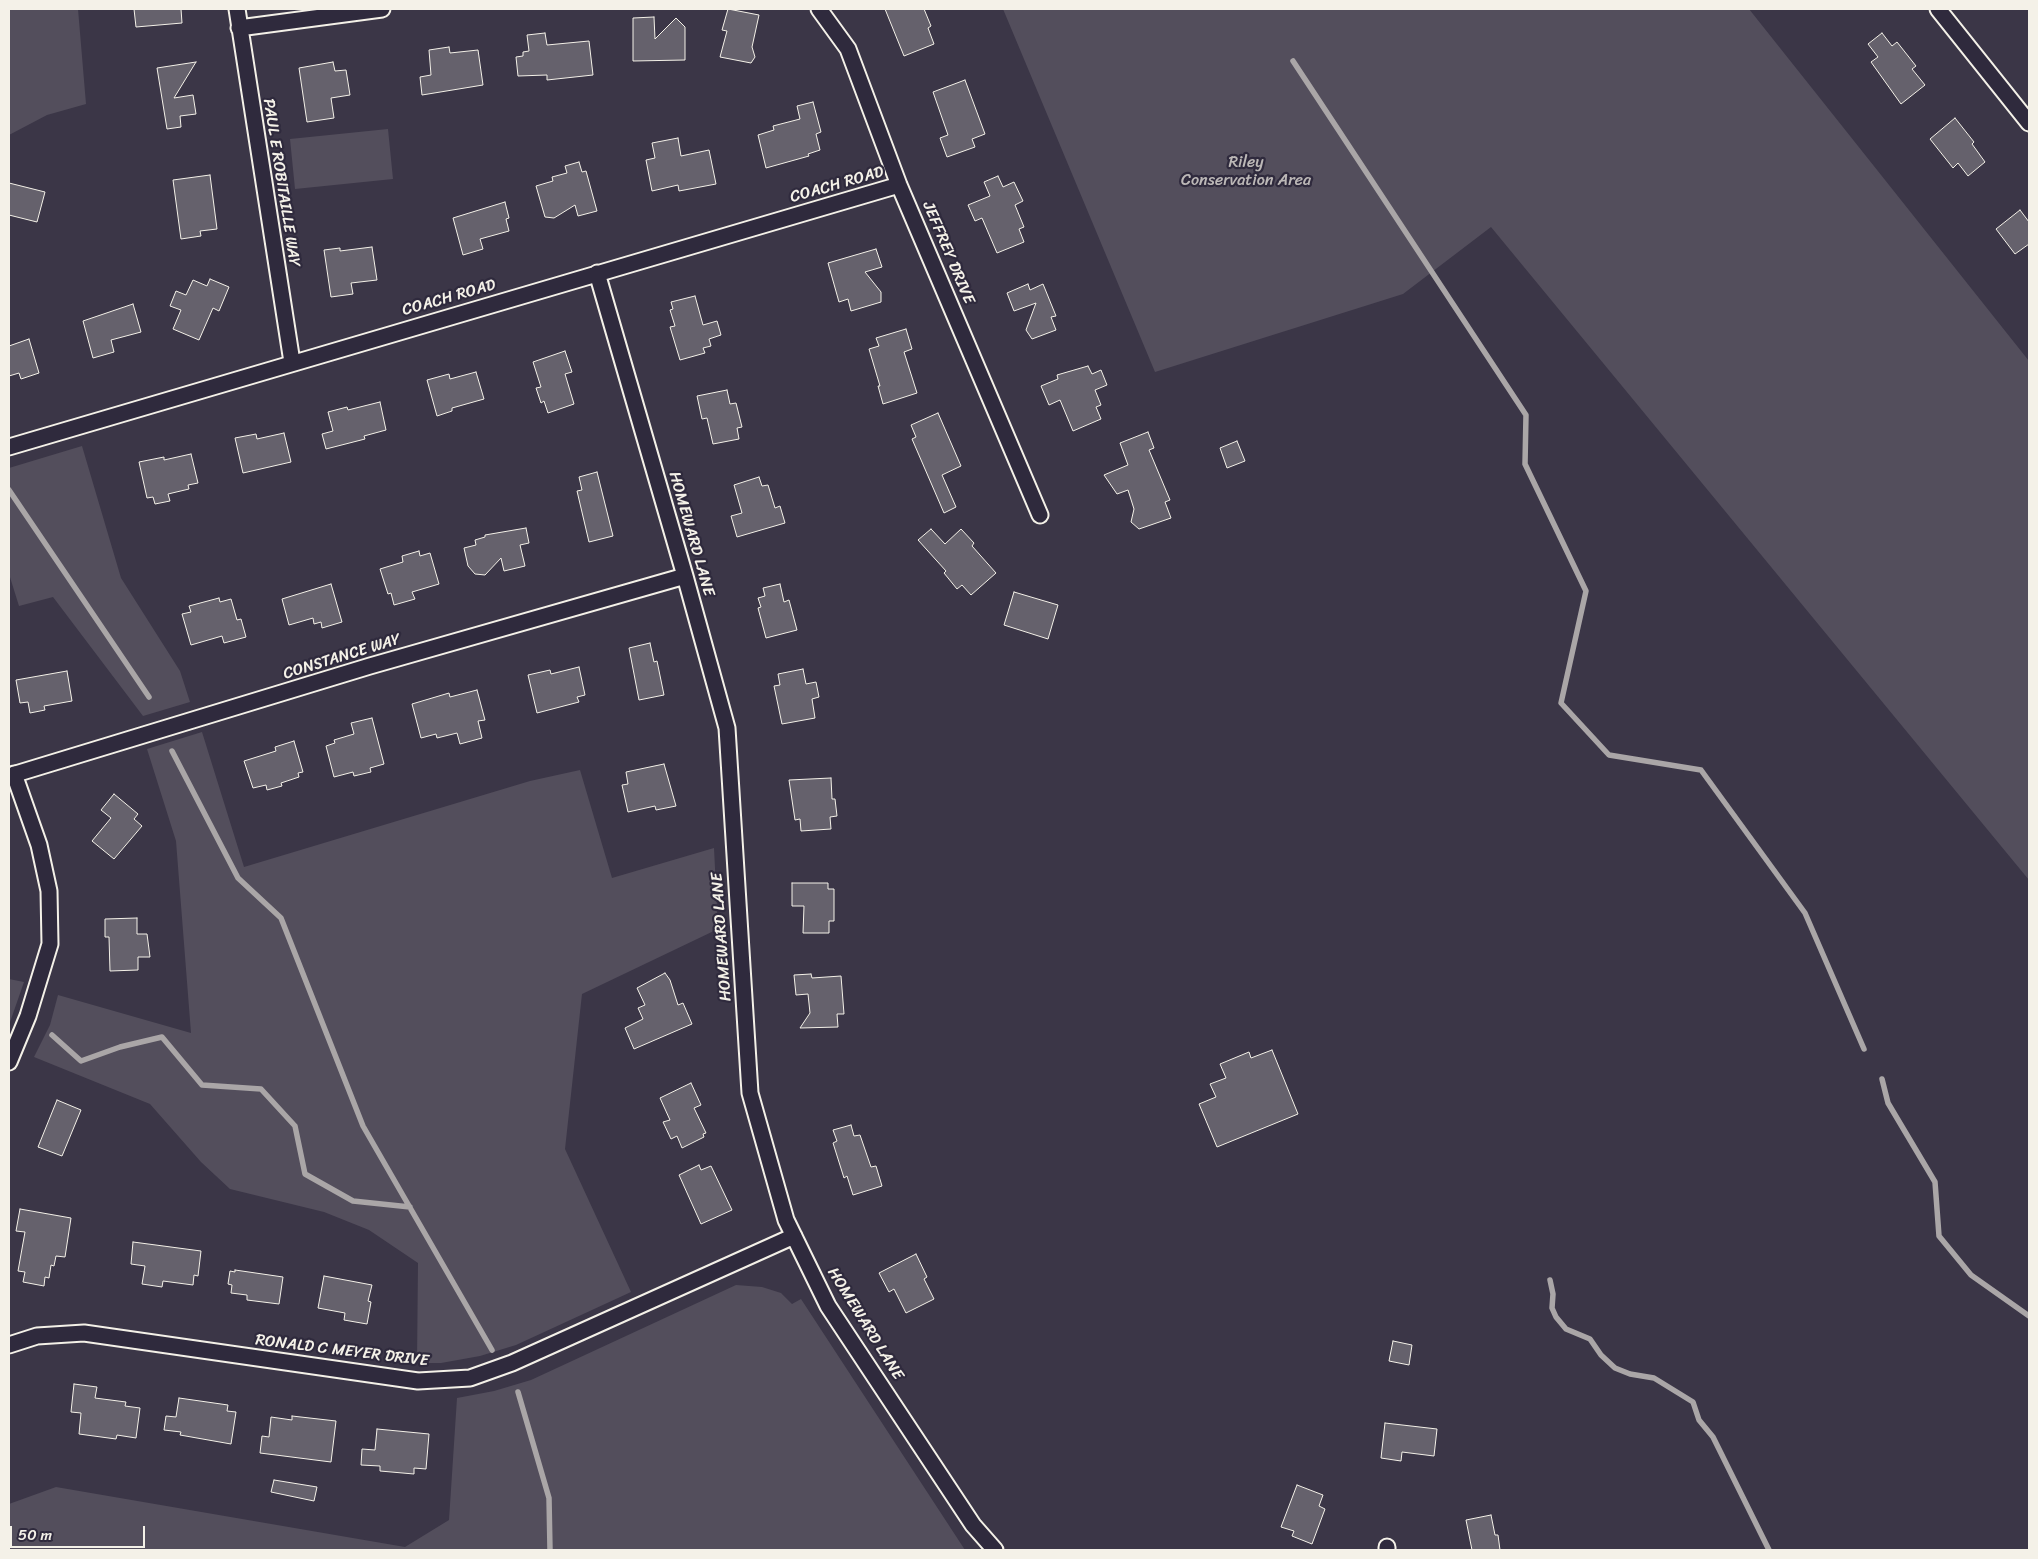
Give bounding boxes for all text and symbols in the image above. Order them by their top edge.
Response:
street label: PAUL E ROBITAILLE WAY [258,97,304,269]
park label: Riley Conservation Area [1181,153,1311,191]
street label: COACH ROAD [788,163,886,207]
street label: JEFFREY DRIVE [918,199,978,307]
street label: COACH ROAD [400,276,498,320]
street label: HOMEWARD LANE [664,469,718,599]
street label: CONSTANCE WAY [281,630,403,684]
street label: HOMEWARD LANE [708,872,736,1002]
street label: HOMEWARD LANE [823,1264,907,1384]
street label: RONALD C MEYER DRIVE [254,1331,430,1371]
scale bar [12,1516,148,1548]
text: 50 m [18,1522,52,1548]

